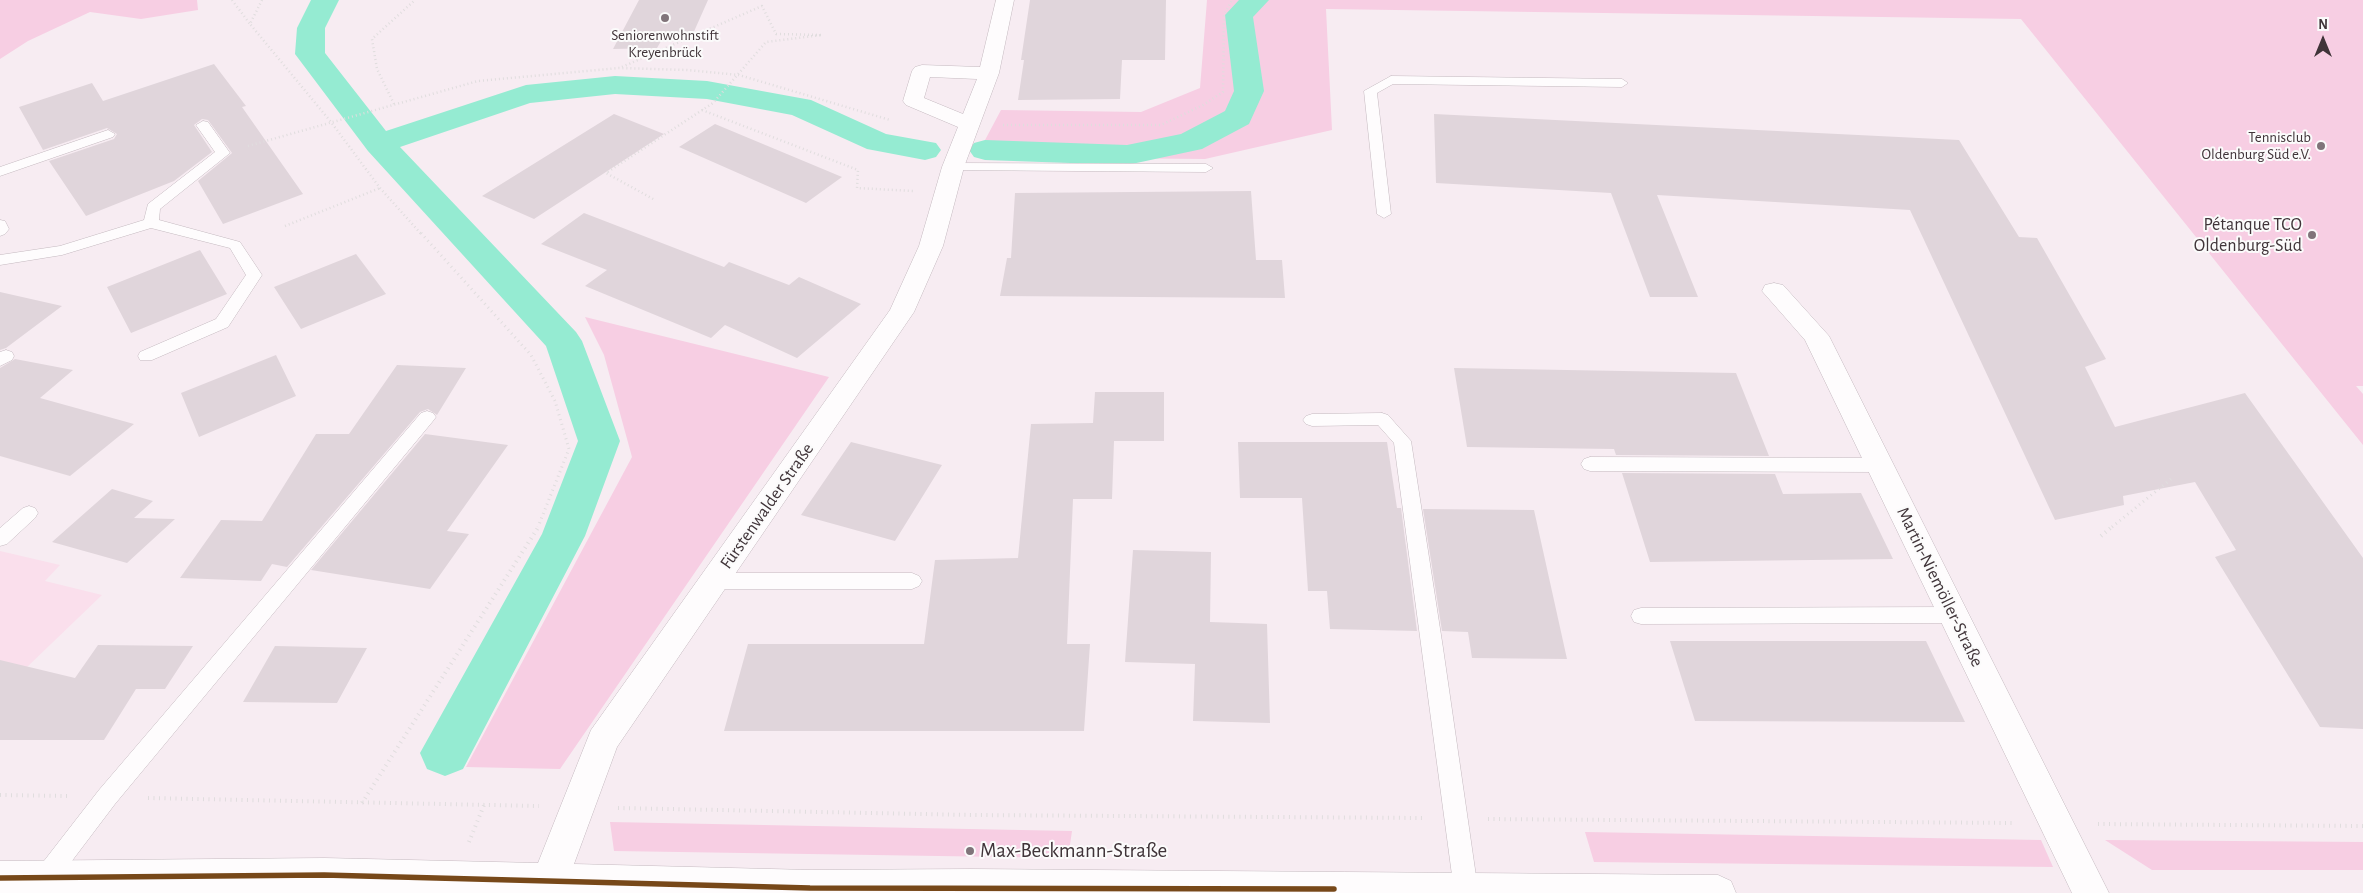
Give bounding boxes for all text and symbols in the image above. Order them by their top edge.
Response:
marker: Seniorenwohnstift Kreyenbrück [659,12,671,24]
north arrow [2298,15,2348,65]
text: N [2318,18,2328,32]
place label: Seniorenwohnstift Kreyenbrück [611,26,719,61]
place label: Tennisclub Oldenburg Süd e.V. [2201,128,2311,163]
marker: Tennisclub Oldenburg Süd e.V. [2315,140,2327,152]
place label: Pétanque TCO Oldenburg-Süd [2194,214,2302,256]
marker: Pétanque TCO Oldenburg-Süd [2306,229,2318,241]
street label: Fürstenwalder Straße [716,439,818,573]
street label: Martin-Niemöller-Straße [1892,504,1988,670]
place label: Max-Beckmann-Straße [980,838,1167,864]
marker: Max-Beckmann-Straße [964,845,976,857]

